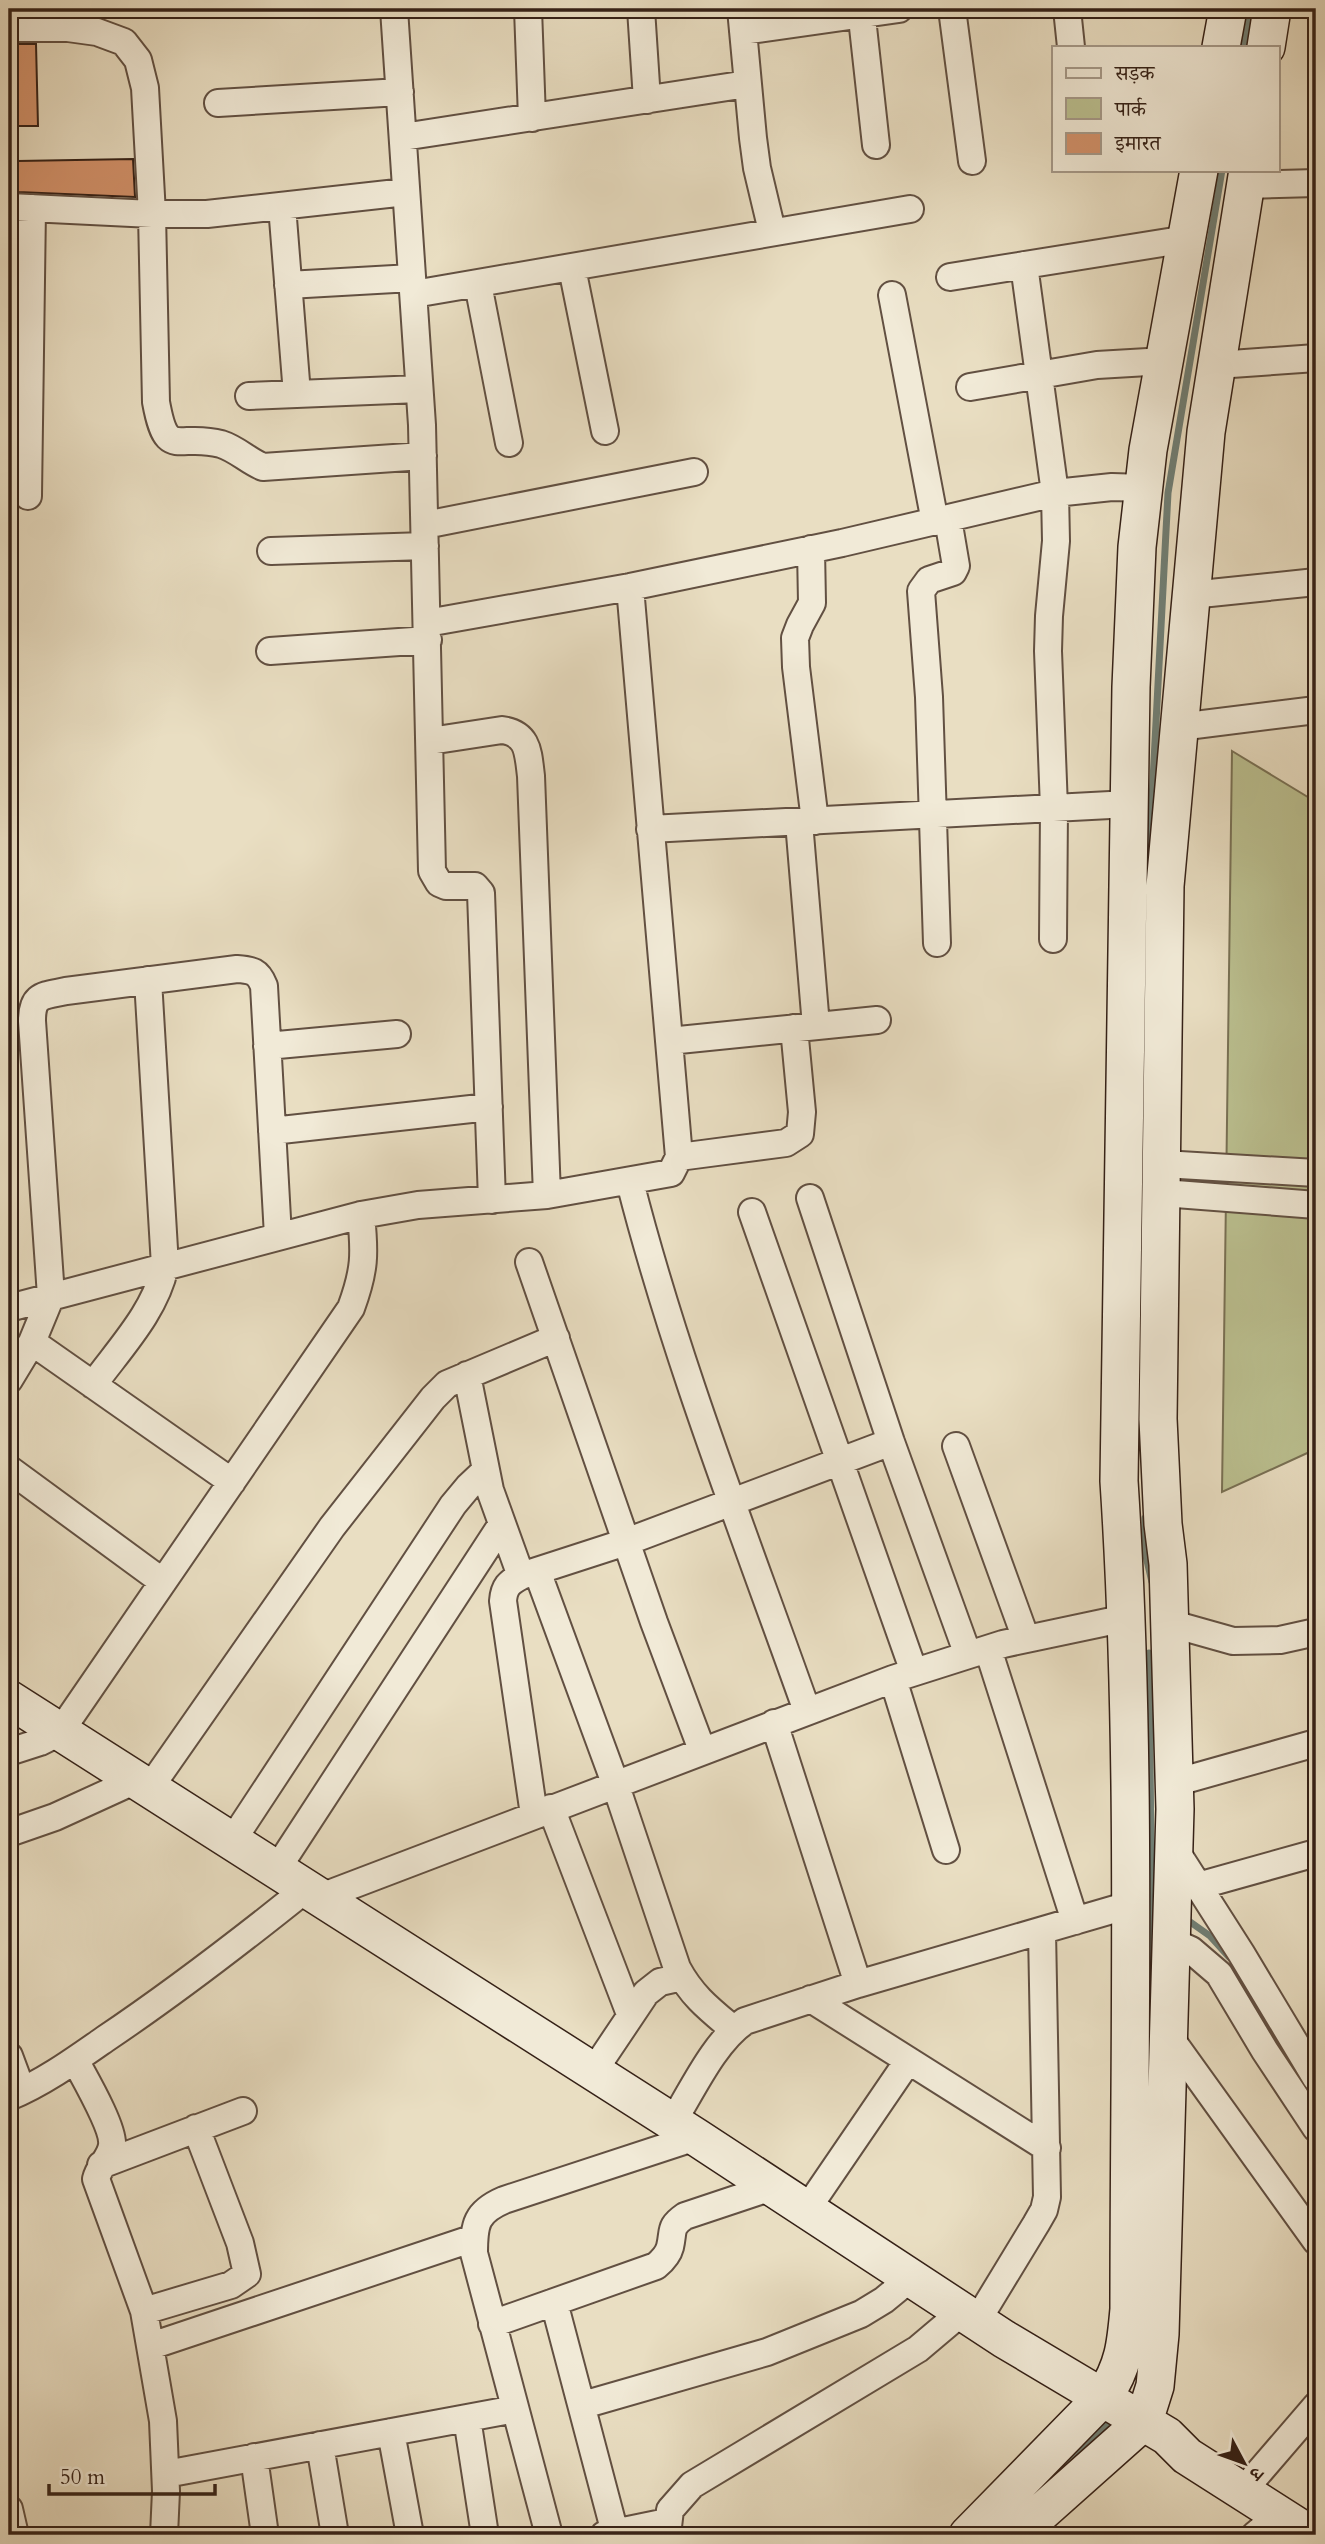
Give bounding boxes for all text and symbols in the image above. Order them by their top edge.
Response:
legend [1052,46,1280,172]
text: सड़क [1114,59,1155,88]
text: पार्क [1114,95,1147,124]
text: इमारत [1114,129,1162,158]
north arrow [1210,2428,1280,2498]
scale bar [49,2453,215,2497]
text: उ [1242,2460,1270,2487]
text: 50 m [60,2463,105,2492]

